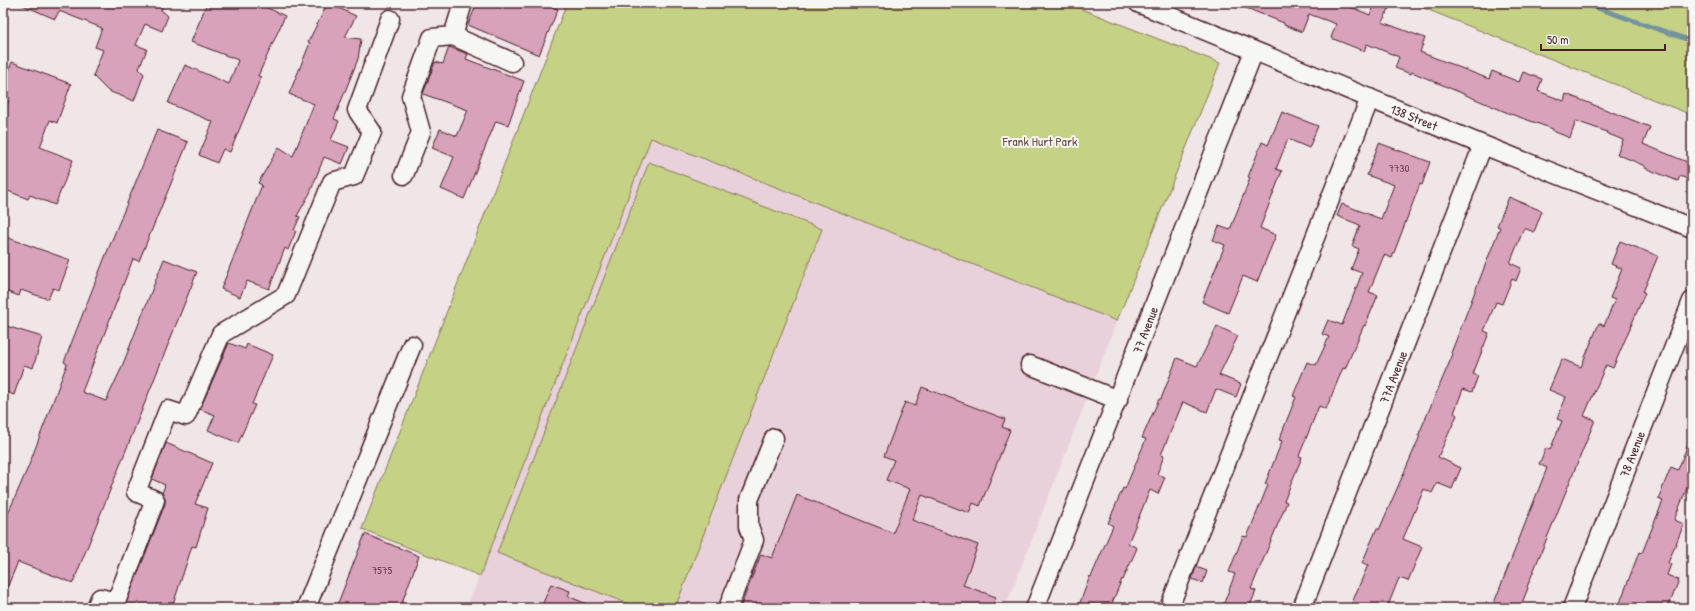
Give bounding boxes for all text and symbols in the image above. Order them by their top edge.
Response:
scale bar [1541,26,1665,52]
text: 50 m [1547,31,1568,48]
street label: 138 Street [1388,99,1441,135]
park label: Frank Hurt Park [1002,132,1078,150]
house number: 7730 [1389,161,1409,175]
street label: 77 Avenue [1128,304,1162,356]
street label: 77A Avenue [1375,348,1411,406]
street label: 78 Avenue [1615,428,1649,480]
house number: 7575 [372,563,392,577]

